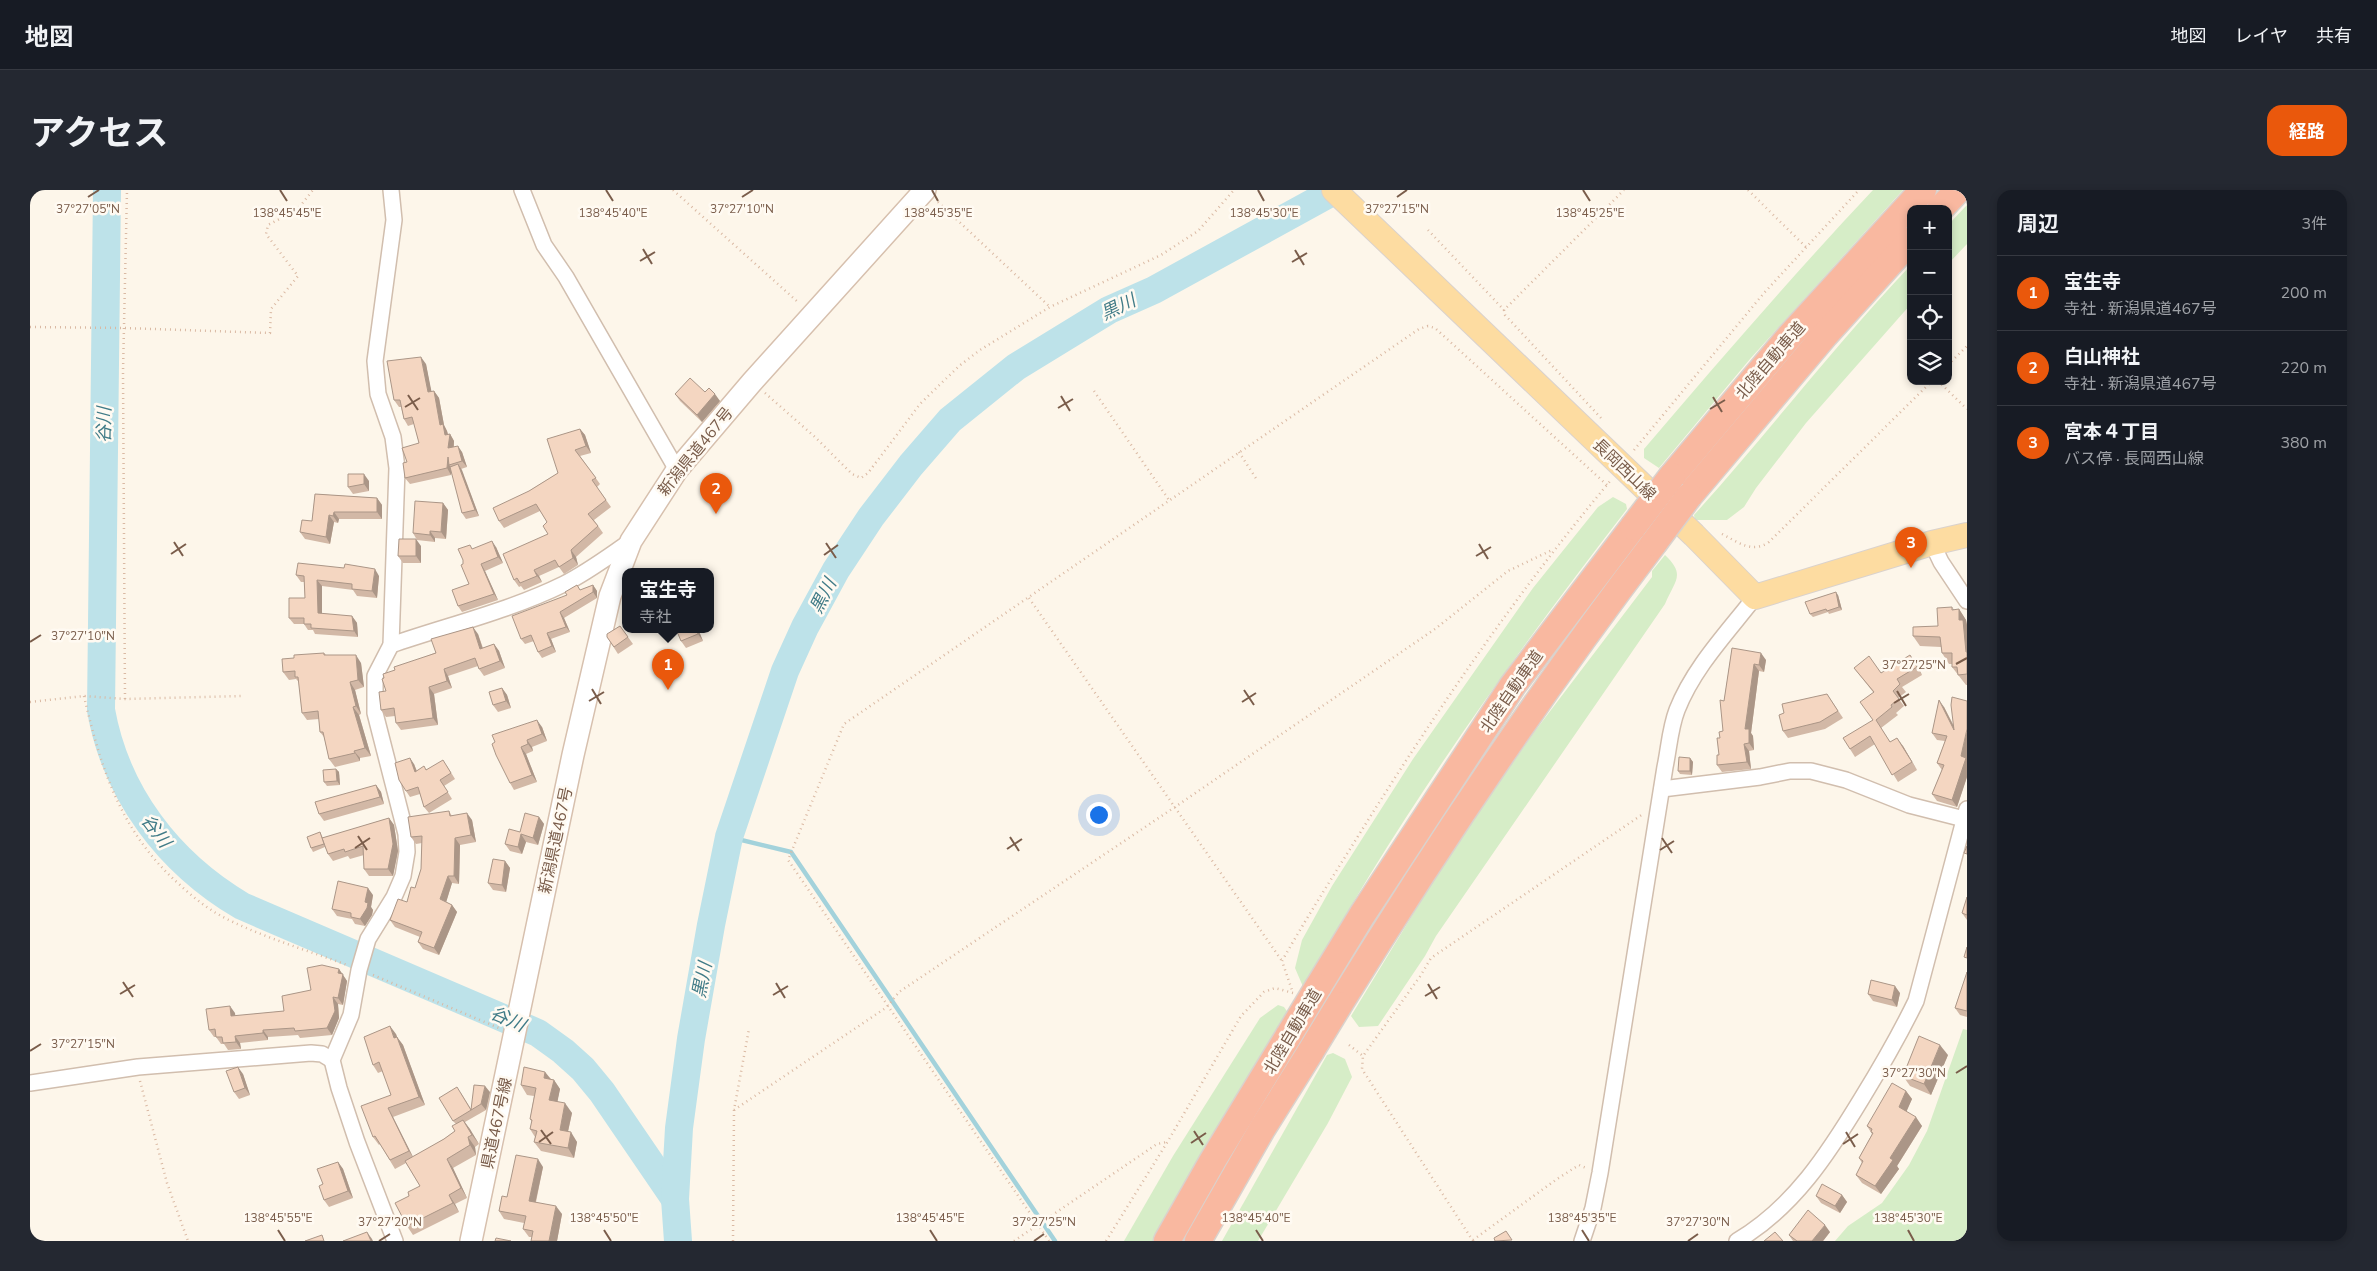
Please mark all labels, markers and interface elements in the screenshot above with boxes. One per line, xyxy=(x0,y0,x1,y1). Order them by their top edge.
text: 地図 xyxy=(25,21,73,53)
text: 地図 xyxy=(2171,24,2207,48)
text: レイヤ xyxy=(2235,24,2288,48)
text: 共有 xyxy=(2316,24,2352,48)
button: 経路 xyxy=(2267,105,2347,156)
text: アクセス xyxy=(30,110,168,157)
text: 37°27'05"N xyxy=(56,201,120,217)
text: 37°27'10"N xyxy=(710,201,774,217)
text: 37°27'15"N xyxy=(1365,201,1429,217)
text: 138°45'45"E xyxy=(252,205,322,221)
text: 138°45'40"E xyxy=(578,205,648,221)
text: 138°45'35"E xyxy=(903,205,973,221)
text: 138°45'30"E xyxy=(1229,205,1299,221)
text: 138°45'25"E xyxy=(1555,205,1625,221)
map controls xyxy=(1907,205,1952,385)
button: + xyxy=(1907,205,1952,250)
text: 周辺 xyxy=(2017,210,2059,238)
text: 3件 xyxy=(2301,213,2327,235)
button: − xyxy=(1907,250,1952,295)
text: 宝生寺 xyxy=(2064,269,2121,295)
text: 1 xyxy=(2028,282,2038,304)
text: 200 m xyxy=(2280,282,2327,304)
water label: 黒川 xyxy=(1097,287,1141,326)
button: locate xyxy=(1907,295,1952,340)
text: 寺社 · 新潟県道467号 xyxy=(2064,298,2217,320)
street label: 北陸自動車道 xyxy=(1731,317,1811,404)
button: layers xyxy=(1907,340,1952,385)
text: 白山神社 xyxy=(2064,344,2140,370)
text: 2 xyxy=(2028,357,2038,379)
text: 220 m xyxy=(2280,357,2327,379)
text: 寺社 · 新潟県道467号 xyxy=(2064,373,2217,395)
street label: 新潟県道467号 xyxy=(653,402,739,501)
water label: 谷川 xyxy=(92,405,116,443)
text: 宮本４丁目 xyxy=(2064,419,2159,445)
text: 3 xyxy=(2028,432,2038,454)
text: 380 m xyxy=(2280,432,2327,454)
street label: 長岡西山線 xyxy=(1588,434,1661,505)
text: バス停 · 長岡西山線 xyxy=(2064,448,2204,470)
pin: 2 xyxy=(700,473,732,514)
pin: 3 xyxy=(1895,527,1927,568)
popup xyxy=(622,568,714,633)
water label: 黒川 xyxy=(804,573,843,617)
text: 宝生寺 xyxy=(639,577,697,603)
text: 寺社 xyxy=(639,606,672,628)
text: 37°27'10"N xyxy=(51,628,115,644)
street label: 北陸自動車道 xyxy=(1475,646,1548,737)
pin: 1 xyxy=(652,649,684,690)
text: 37°27'25"N xyxy=(1882,657,1946,673)
street label: 新潟県道467号 xyxy=(534,785,578,896)
your location xyxy=(1086,802,1112,828)
water label: 谷川 xyxy=(136,809,178,854)
water label: 黒川 xyxy=(687,958,718,1000)
street label: 北陸自動車道 xyxy=(1259,985,1327,1078)
water label: 谷川 xyxy=(487,1001,531,1038)
text: 37°27'15"N xyxy=(51,1036,115,1052)
text: 37°27'30"N xyxy=(1882,1065,1946,1081)
street label: 県道467号線 xyxy=(477,1076,517,1171)
text: 138°45'55"E xyxy=(243,1210,313,1226)
text: 138°45'50"E xyxy=(569,1210,639,1226)
text: 138°45'45"E xyxy=(895,1210,965,1226)
text: 138°45'40"E xyxy=(1221,1210,1291,1226)
text: 138°45'35"E xyxy=(1547,1210,1617,1226)
text: 138°45'30"E xyxy=(1873,1210,1943,1226)
text: 37°27'20"N xyxy=(358,1214,422,1230)
text: 37°27'25"N xyxy=(1012,1214,1076,1230)
text: 37°27'30"N xyxy=(1666,1214,1730,1230)

